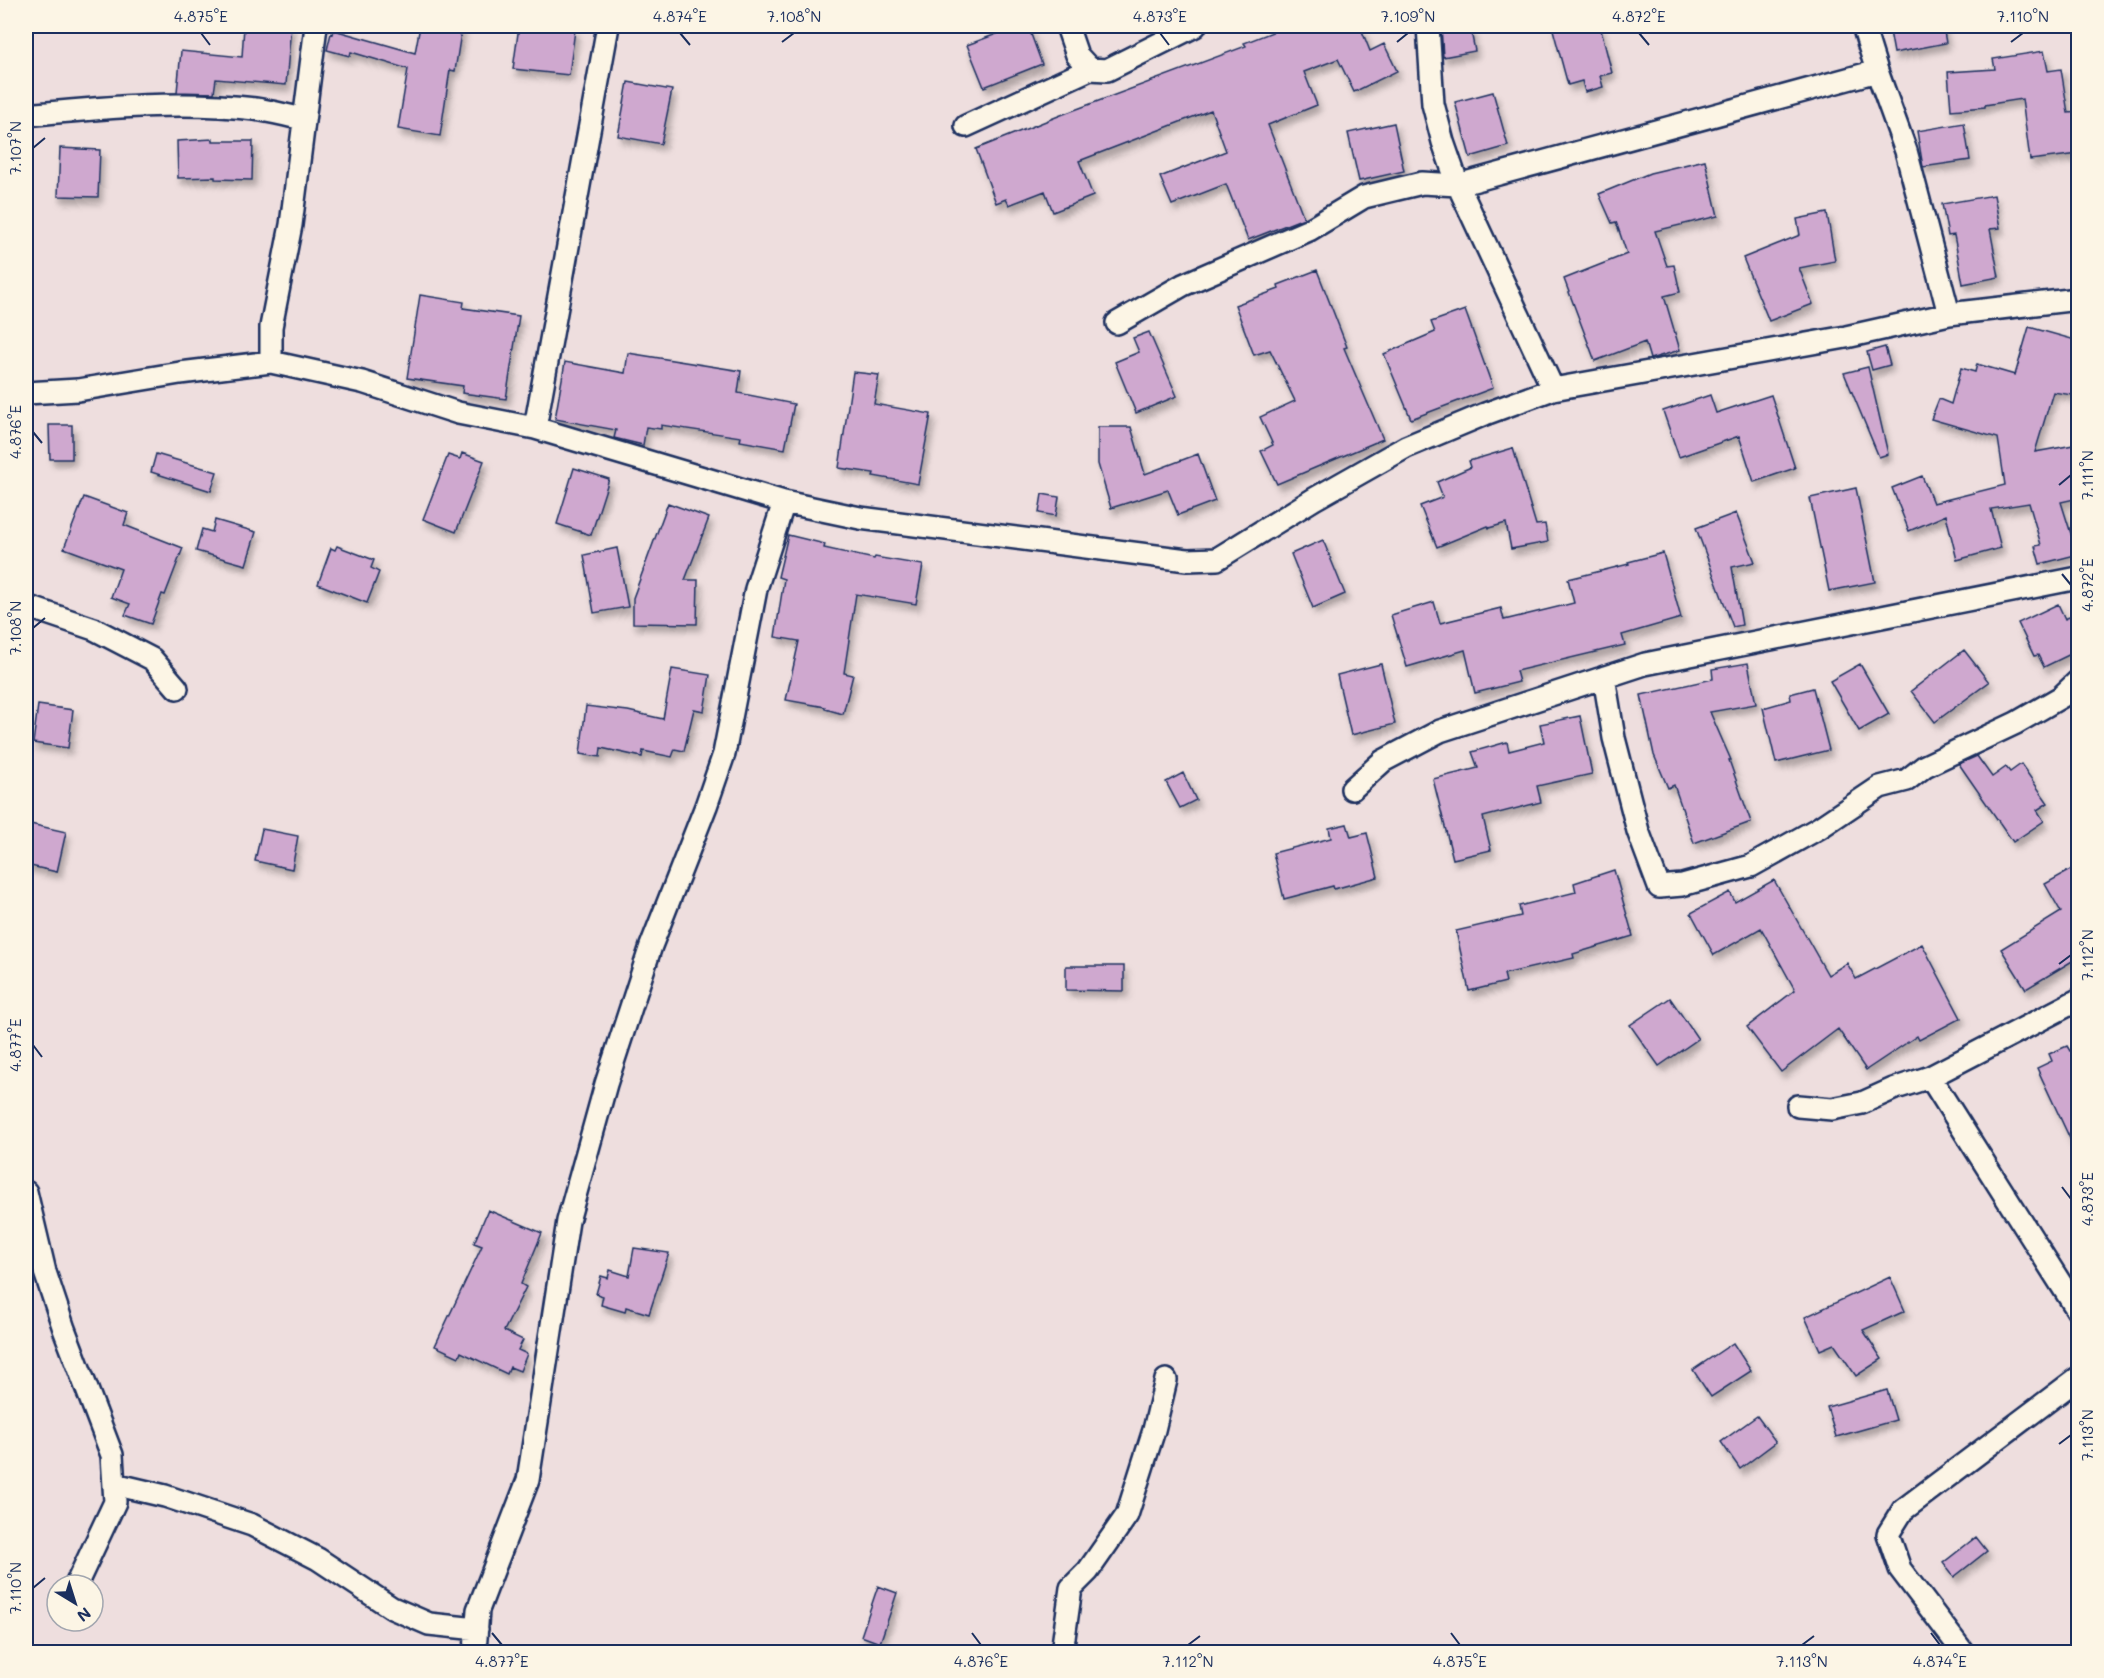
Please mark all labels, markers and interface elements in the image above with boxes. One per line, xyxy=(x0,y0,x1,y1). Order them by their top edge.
text: 4.875°E xyxy=(174,6,228,26)
text: 4.874°E xyxy=(653,6,707,26)
text: 7.108°N xyxy=(767,6,821,26)
text: 4.873°E xyxy=(1133,6,1187,26)
text: 7.109°N xyxy=(1381,6,1435,26)
text: 4.872°E xyxy=(1612,6,1666,26)
text: 7.110°N xyxy=(1997,6,2049,26)
text: 7.107°N xyxy=(5,121,25,175)
text: 4.876°E xyxy=(5,405,25,459)
text: 7.111°N xyxy=(2077,450,2097,500)
text: 4.872°E xyxy=(2077,558,2097,612)
text: 7.108°N xyxy=(5,601,25,655)
text: 7.112°N xyxy=(2077,929,2097,981)
text: 4.877°E xyxy=(5,1018,25,1072)
text: 4.873°E xyxy=(2077,1172,2097,1226)
text: 7.113°N xyxy=(2077,1409,2097,1461)
text: 7.110°N xyxy=(5,1562,25,1614)
north arrow xyxy=(45,1573,105,1633)
text: N xyxy=(73,1603,96,1627)
text: 4.877°E xyxy=(475,1651,529,1671)
text: 4.876°E xyxy=(954,1651,1008,1671)
text: 7.112°N xyxy=(1162,1651,1214,1671)
text: 4.875°E xyxy=(1433,1651,1487,1671)
text: 7.113°N xyxy=(1776,1651,1828,1671)
text: 4.874°E xyxy=(1913,1651,1967,1671)

